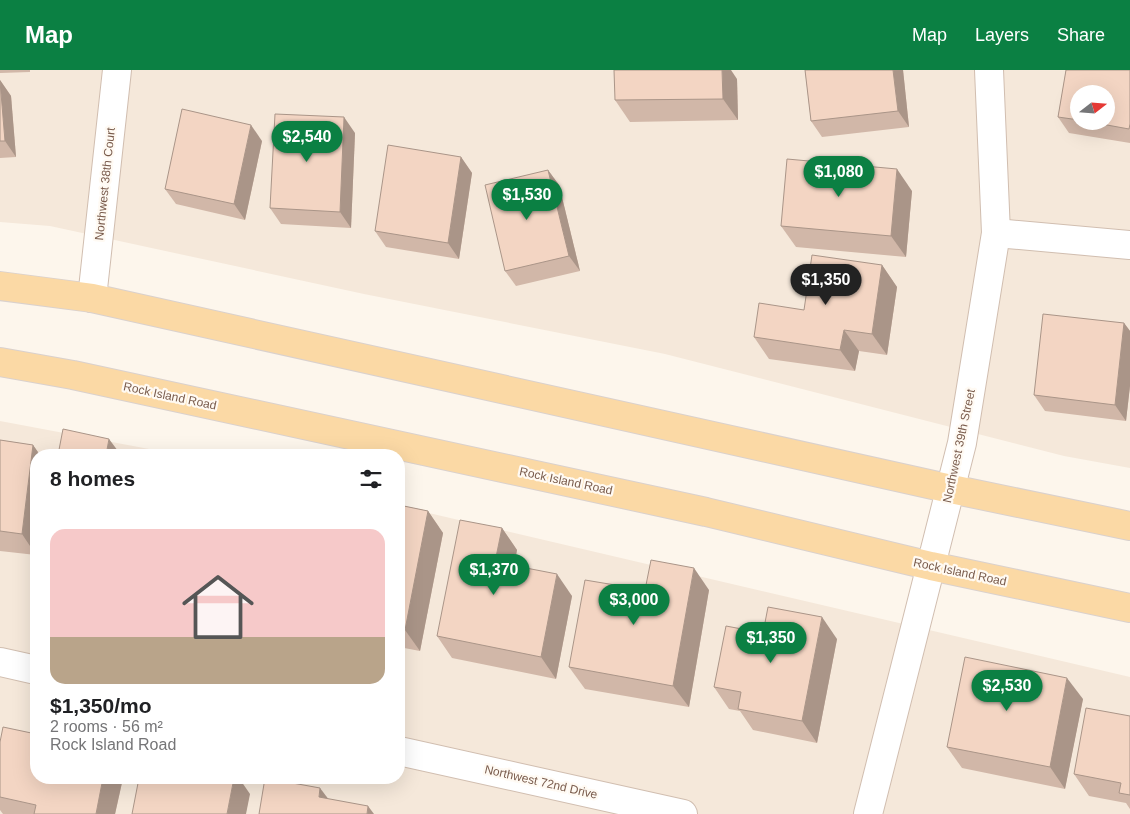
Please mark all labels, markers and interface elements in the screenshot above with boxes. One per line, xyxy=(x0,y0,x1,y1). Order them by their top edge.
text: Map xyxy=(25,21,73,48)
text: Map xyxy=(912,25,947,45)
text: Layers xyxy=(975,25,1029,45)
text: Share xyxy=(1057,25,1105,45)
north arrow xyxy=(1070,85,1115,130)
map controls xyxy=(1070,85,1115,130)
pin: $2,540 xyxy=(266,121,348,163)
street label: Northwest 38th Court xyxy=(92,126,118,241)
text: $2,540 xyxy=(283,128,331,145)
pin: $1,080 xyxy=(798,156,880,198)
text: $1,080 xyxy=(815,163,863,180)
pin: $1,530 xyxy=(486,178,568,221)
text: $1,530 xyxy=(503,186,551,203)
pin: $1,350 xyxy=(785,264,867,306)
text: $1,350 xyxy=(802,271,850,288)
street label: Rock Island Road xyxy=(122,379,218,413)
street label: Northwest 39th Street xyxy=(940,387,978,504)
street label: Rock Island Road xyxy=(518,464,614,498)
icon: filters xyxy=(357,465,385,493)
text: 8 homes xyxy=(50,467,135,490)
pin: $1,370 xyxy=(453,554,535,596)
street label: Rock Island Road xyxy=(912,555,1008,589)
text: $1,370 xyxy=(470,561,518,578)
icon: home xyxy=(173,562,263,652)
pin: $3,000 xyxy=(593,584,675,626)
text: $3,000 xyxy=(610,591,658,608)
pin: $1,350 xyxy=(730,622,812,664)
text: $1,350 xyxy=(747,629,795,646)
pin: $2,530 xyxy=(966,670,1048,712)
text: $2,530 xyxy=(983,677,1031,694)
text: $1,350/mo xyxy=(50,694,152,717)
text: 2 rooms · 56 m² xyxy=(50,718,163,735)
text: Rock Island Road xyxy=(50,736,176,753)
street label: Northwest 72nd Drive xyxy=(483,762,599,802)

